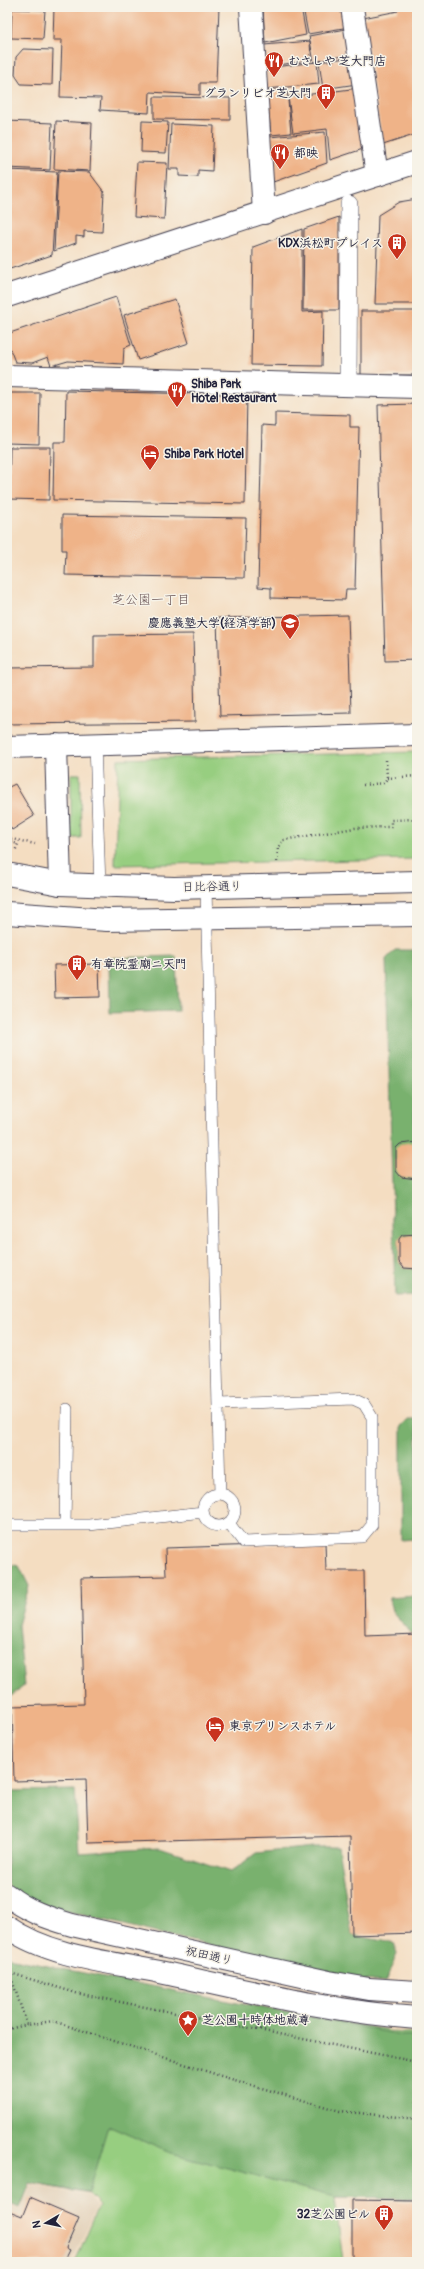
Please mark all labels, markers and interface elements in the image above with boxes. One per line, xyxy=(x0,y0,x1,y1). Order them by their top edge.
restaurant icon: むさしや 芝大門店 xyxy=(263,50,285,78)
place label: むさしや 芝大門店 xyxy=(288,54,387,69)
building icon: グランリビオ芝大門 xyxy=(315,82,337,110)
place label: グランリビオ芝大門 xyxy=(204,86,312,101)
restaurant icon: 都映 xyxy=(269,142,291,170)
place label: 都映 xyxy=(294,146,318,161)
building icon: KDX浜松町プレイス xyxy=(386,232,408,260)
place label: KDX浜松町プレイス xyxy=(278,236,383,251)
place label: Shiba Park Hotel Restaurant xyxy=(191,377,278,406)
restaurant icon: Shiba Park Hotel Restaurant xyxy=(166,380,188,408)
hotel icon: Shiba Park Hotel xyxy=(139,443,161,471)
place label: Shiba Park Hotel xyxy=(164,447,244,462)
district label: 芝公園一丁目 xyxy=(112,592,190,608)
school or university icon: 慶應義塾大学(経済学部) xyxy=(279,612,301,640)
place label: 慶應義塾大学(経済学部) xyxy=(148,616,276,631)
street label: 日比谷通り xyxy=(182,879,242,895)
building icon: 有章院霊廟ニ天門 xyxy=(66,953,88,981)
place label: 有章院霊廟ニ天門 xyxy=(91,957,187,972)
hotel icon: 東京プリンスホテル xyxy=(204,1715,226,1743)
place label: 東京プリンスホテル xyxy=(229,1719,336,1734)
street label: 祝田通り xyxy=(184,1943,234,1969)
place icon: 芝公園十時体地蔵尊 xyxy=(177,2009,199,2037)
place label: 芝公園十時体地蔵尊 xyxy=(202,2013,310,2028)
north arrow xyxy=(26,2203,66,2243)
building icon: 32芝公園ビル xyxy=(373,2203,395,2231)
place label: 32芝公園ビル xyxy=(297,2207,370,2222)
text: N xyxy=(30,2219,44,2229)

